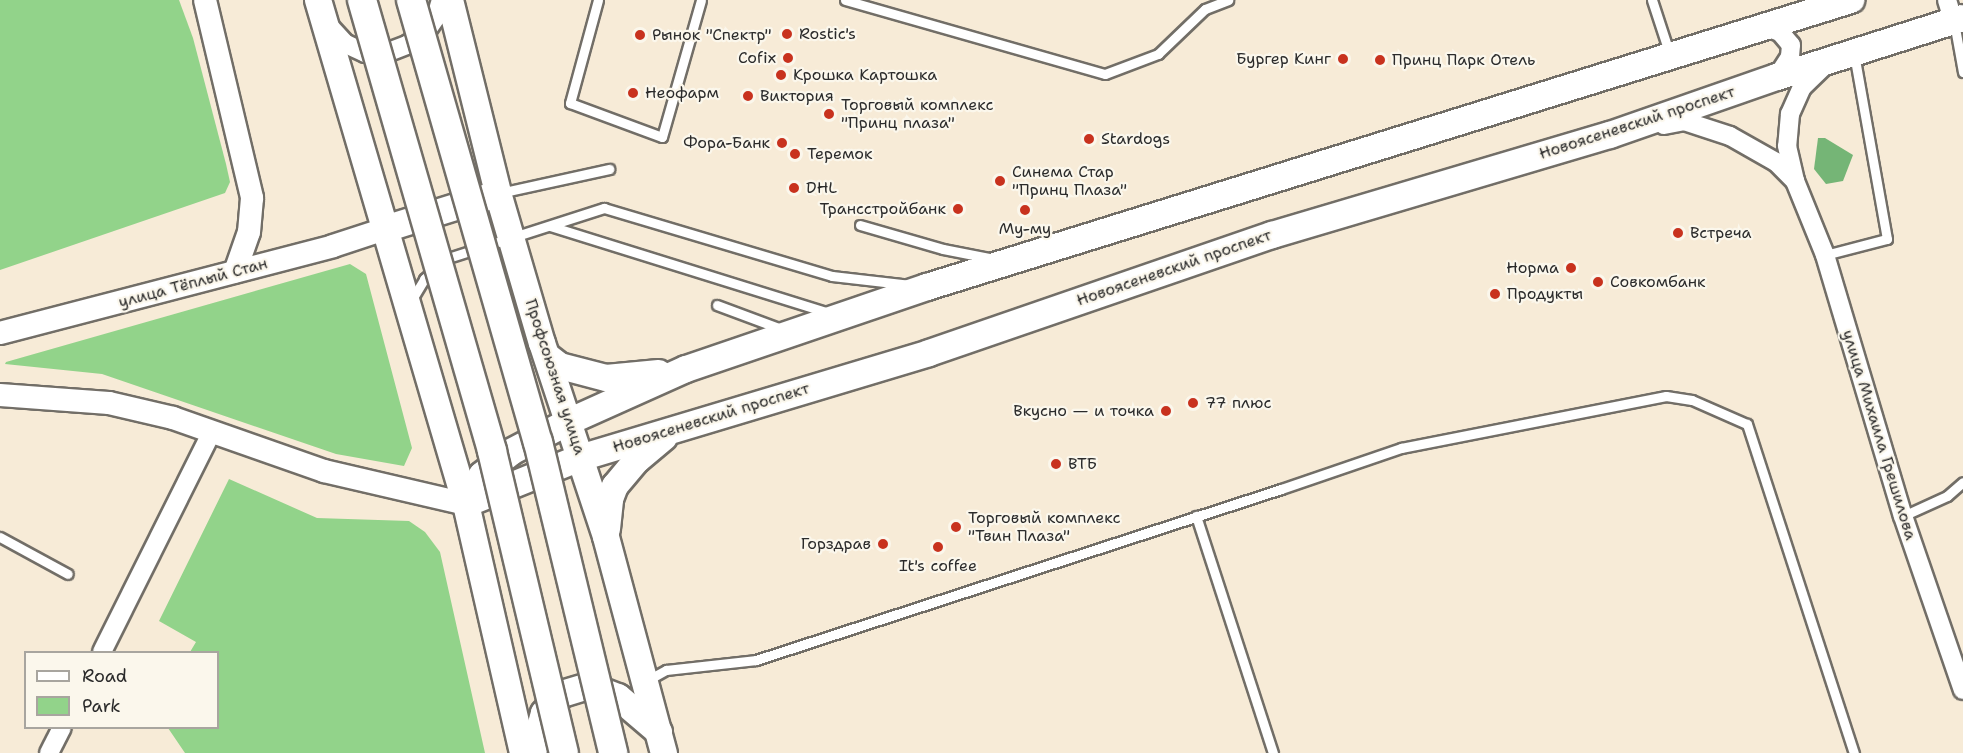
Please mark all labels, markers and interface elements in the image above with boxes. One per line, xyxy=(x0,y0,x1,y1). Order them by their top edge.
place label: Rostic's xyxy=(799,24,856,44)
place label: Рынок "Спектр" xyxy=(652,25,772,45)
marker: Rostic's xyxy=(780,27,794,41)
marker: Рынок "Спектр" xyxy=(633,28,647,42)
place label: Cofix xyxy=(738,48,776,68)
place label: Бургер Кинг xyxy=(1236,49,1331,69)
place label: Принц Парк Отель xyxy=(1392,50,1535,70)
marker: Cofix xyxy=(781,51,795,65)
marker: Бургер Кинг xyxy=(1336,52,1350,66)
marker: Принц Парк Отель xyxy=(1373,53,1387,67)
place label: Крошка Картошка xyxy=(793,65,937,85)
marker: Крошка Картошка xyxy=(774,68,788,82)
street label: Новоясеневский проспект xyxy=(1537,82,1737,164)
place label: Неофарм xyxy=(645,83,719,103)
marker: Неофарм xyxy=(626,86,640,100)
place label: Виктория xyxy=(760,86,834,106)
marker: Виктория xyxy=(741,89,755,103)
place label: Торговый комплекс "Принц плаза" xyxy=(841,95,994,133)
marker: Торговый комплекс "Принц плаза" xyxy=(822,107,836,121)
place label: Stardogs xyxy=(1101,129,1170,149)
marker: Stardogs xyxy=(1082,132,1096,146)
place label: Фора-Банк xyxy=(683,133,770,153)
marker: Фора-Банк xyxy=(775,136,789,150)
place label: Теремок xyxy=(807,144,872,164)
marker: Теремок xyxy=(788,147,802,161)
place label: Синема Стар "Принц Плаза" xyxy=(1012,162,1127,200)
marker: Синема Стар "Принц Плаза" xyxy=(993,174,1007,188)
place label: DHL xyxy=(806,178,837,198)
marker: DHL xyxy=(787,181,801,195)
place label: Трансстройбанк xyxy=(819,199,946,219)
marker: Трансстройбанк xyxy=(951,202,965,216)
marker: Му-му xyxy=(1018,203,1032,217)
place label: Му-му xyxy=(999,219,1051,239)
place label: Встреча xyxy=(1690,223,1751,243)
street label: Новоясеневский проспект xyxy=(1074,226,1274,310)
marker: Встреча xyxy=(1671,226,1685,240)
street label: улица Тёплый Стан xyxy=(116,254,270,312)
place label: Норма xyxy=(1506,258,1559,278)
marker: Норма xyxy=(1564,261,1578,275)
place label: Совкомбанк xyxy=(1610,272,1706,292)
marker: Совкомбанк xyxy=(1591,275,1605,289)
place label: Продукты xyxy=(1507,284,1583,304)
marker: Продукты xyxy=(1488,287,1502,301)
street label: Профсоюзная улица xyxy=(521,297,589,457)
street label: улица Михаила Грешилова xyxy=(1838,328,1920,542)
street label: Новоясеневский проспект xyxy=(610,379,812,457)
place label: 77 плюс xyxy=(1205,393,1271,413)
marker: 77 плюс xyxy=(1186,396,1200,410)
place label: Вкусно — и точка xyxy=(1013,401,1154,421)
marker: Вкусно — и точка xyxy=(1159,404,1173,418)
place label: ВТБ xyxy=(1068,454,1097,474)
marker: ВТБ xyxy=(1049,457,1063,471)
place label: Торговый комплекс "Твин Плаза" xyxy=(968,508,1121,546)
marker: Торговый комплекс "Твин Плаза" xyxy=(949,520,963,534)
place label: Горздрав xyxy=(801,534,871,554)
marker: Горздрав xyxy=(876,537,890,551)
marker: It's coffee xyxy=(931,540,945,554)
place label: It's coffee xyxy=(899,556,977,576)
legend xyxy=(24,651,219,729)
text: Road xyxy=(82,664,127,688)
text: Park xyxy=(82,694,121,718)

